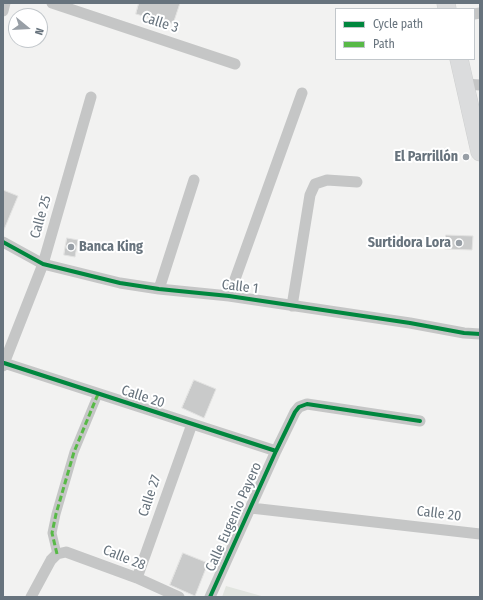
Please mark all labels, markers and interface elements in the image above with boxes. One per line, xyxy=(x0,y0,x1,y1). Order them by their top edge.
north arrow xyxy=(8,8,48,48)
legend xyxy=(335,8,475,60)
street label: Calle 3 xyxy=(140,9,180,37)
text: Cycle path xyxy=(373,17,423,31)
text: N xyxy=(32,26,46,37)
text: Path xyxy=(373,37,395,51)
place label: El Parrillón xyxy=(395,149,458,165)
marker: El Parrillón xyxy=(461,152,471,162)
street label: Calle 25 xyxy=(27,194,55,240)
place label: Surtidora Lora xyxy=(368,235,451,251)
marker: Surtidora Lora xyxy=(454,238,464,248)
place label: Banca King xyxy=(79,239,143,255)
marker: Banca King xyxy=(66,242,76,252)
street label: Calle 1 xyxy=(221,276,259,298)
street label: Calle 20 xyxy=(119,382,167,412)
street label: Calle Eugenio Payero xyxy=(202,460,266,574)
street label: Calle 27 xyxy=(135,473,165,519)
street label: Calle 20 xyxy=(416,503,462,525)
street label: Calle 28 xyxy=(100,542,148,574)

